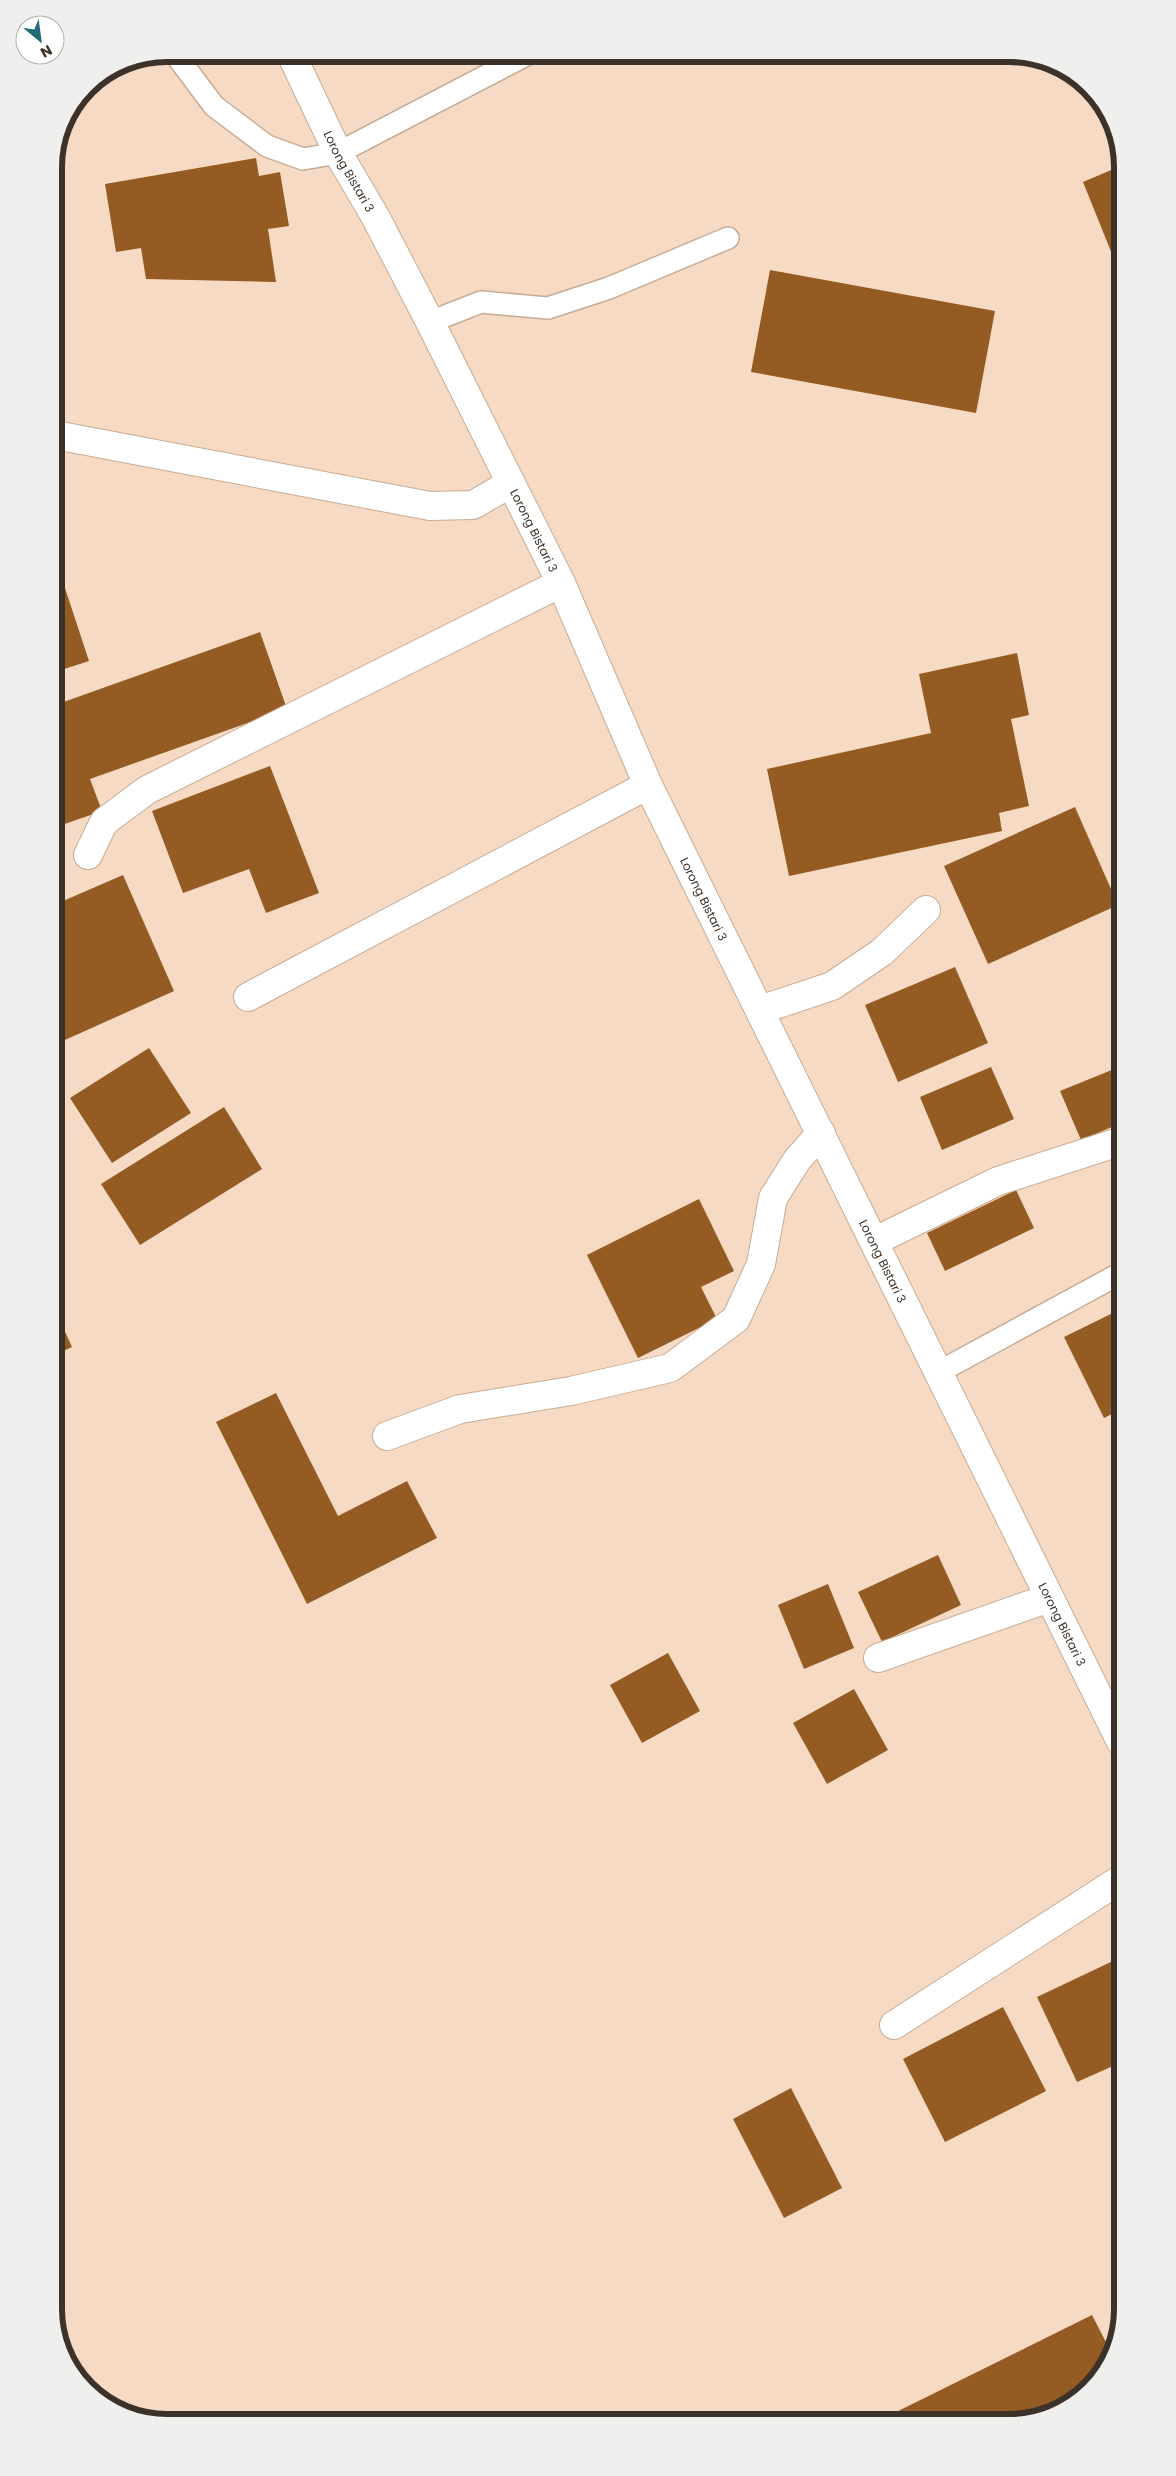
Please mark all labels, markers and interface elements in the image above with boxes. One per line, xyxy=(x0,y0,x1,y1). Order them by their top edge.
north arrow xyxy=(15,15,65,65)
text: N xyxy=(37,40,56,63)
street label: Lorong Bistari 3 xyxy=(320,128,379,215)
street label: Lorong Bistari 3 xyxy=(507,486,562,575)
street label: Lorong Bistari 3 xyxy=(676,854,732,943)
street label: Lorong Bistari 3 xyxy=(856,1216,911,1306)
street label: Lorong Bistari 3 xyxy=(1035,1580,1090,1669)

